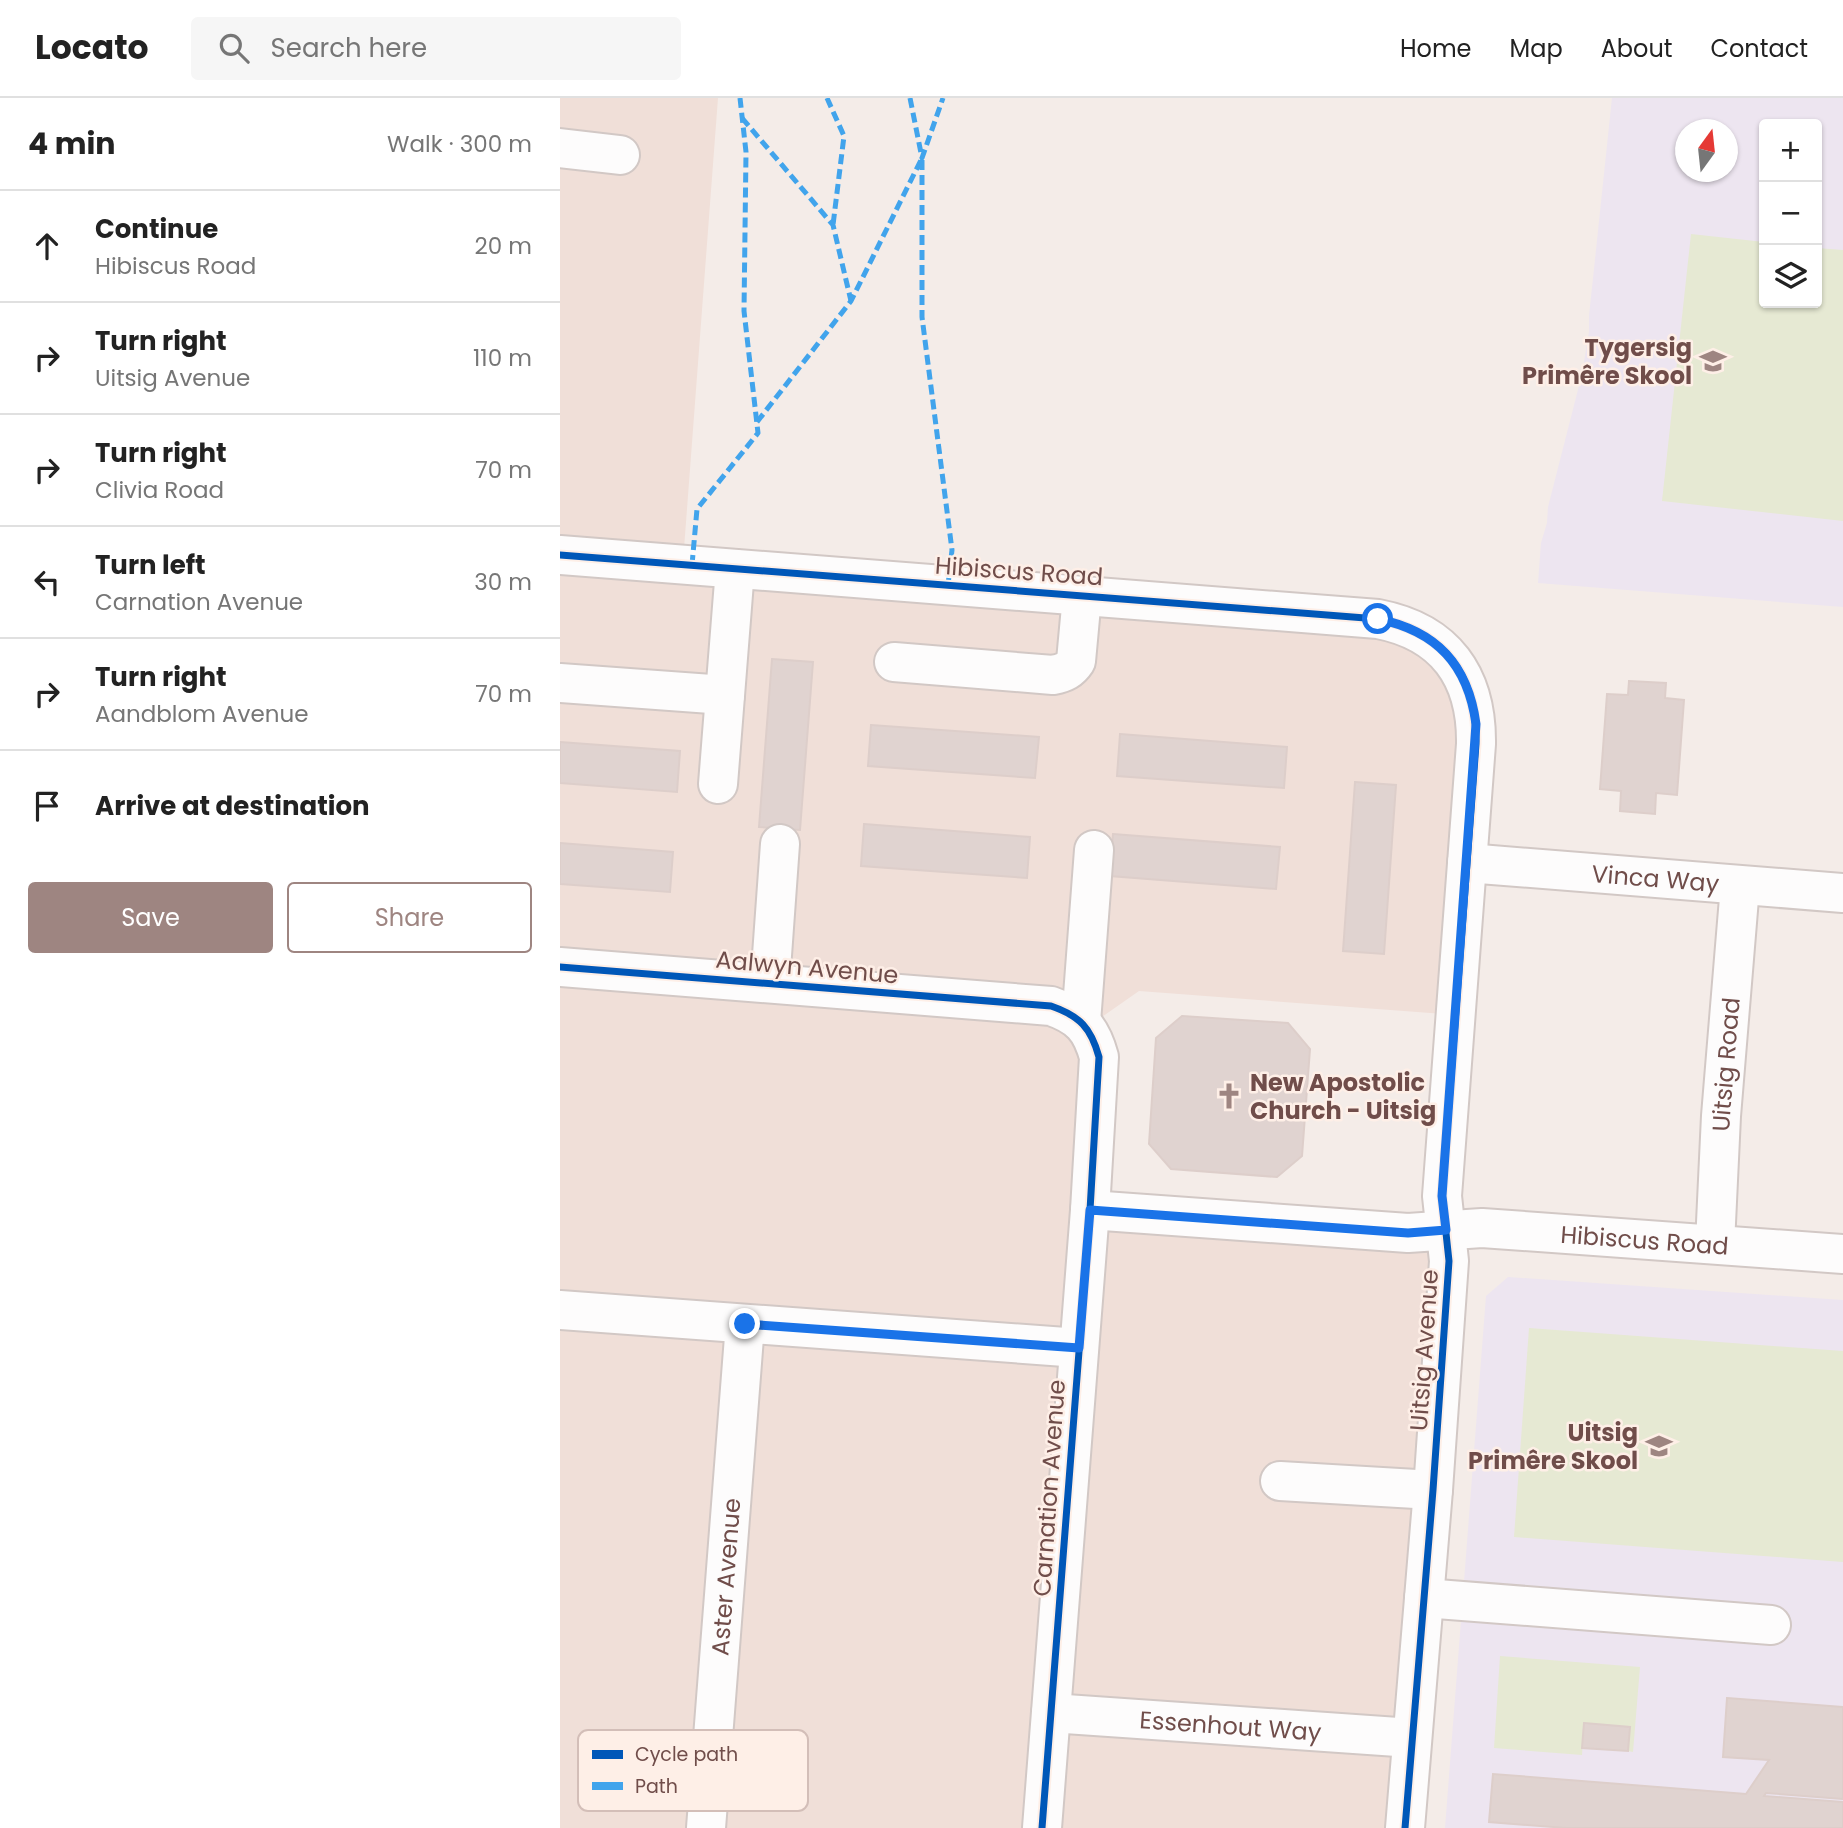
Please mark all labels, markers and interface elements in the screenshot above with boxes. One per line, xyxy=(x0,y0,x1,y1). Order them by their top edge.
search box xyxy=(191,17,681,80)
text: Locato xyxy=(35,24,149,71)
icon: search xyxy=(215,29,253,67)
text: Search here xyxy=(271,30,427,66)
text: Home xyxy=(1400,32,1472,65)
text: Map xyxy=(1510,32,1563,65)
text: About xyxy=(1601,32,1672,65)
text: Contact xyxy=(1710,32,1808,65)
north arrow xyxy=(1675,119,1738,182)
map controls xyxy=(1759,119,1822,308)
button: + xyxy=(1759,119,1822,182)
text: 4 min xyxy=(28,122,116,165)
text: Walk · 300 m xyxy=(387,128,532,160)
button: − xyxy=(1759,182,1822,245)
text: Continue xyxy=(95,211,218,247)
icon: ahead xyxy=(28,227,66,265)
text: 20 m xyxy=(474,230,532,262)
button: layers xyxy=(1759,245,1822,308)
text: Hibiscus Road xyxy=(95,250,256,282)
text: Turn right xyxy=(95,323,227,359)
place label: Tygersig Primêre Skool xyxy=(1522,331,1692,392)
icon: right xyxy=(28,339,66,377)
text: 110 m xyxy=(473,342,532,374)
school or university icon: Tygersig Primêre Skool xyxy=(1698,346,1728,376)
text: Uitsig Avenue xyxy=(95,362,250,394)
text: Turn right xyxy=(95,435,227,471)
icon: right xyxy=(28,451,66,489)
text: 70 m xyxy=(475,454,532,486)
text: Clivia Road xyxy=(95,474,224,506)
text: Turn left xyxy=(95,547,206,583)
street label: Hibiscus Road xyxy=(934,549,1104,593)
icon: left xyxy=(28,563,66,601)
text: 30 m xyxy=(474,566,532,598)
text: Carnation Avenue xyxy=(95,586,303,618)
route start xyxy=(1362,603,1393,634)
text: Turn right xyxy=(95,659,227,695)
icon: right xyxy=(28,675,66,713)
text: 70 m xyxy=(475,678,532,710)
text: Aandblom Avenue xyxy=(95,698,308,730)
icon: arrive xyxy=(28,787,66,825)
text: Arrive at destination xyxy=(95,788,370,824)
street label: Vinca Way xyxy=(1590,856,1721,900)
button: Save xyxy=(28,882,273,953)
button: Share xyxy=(287,882,532,953)
street label: Aalwyn Avenue xyxy=(714,943,900,991)
street label: Uitsig Road xyxy=(1704,996,1747,1132)
place label: New Apostolic Church - Uitsig xyxy=(1250,1066,1436,1127)
church icon: New Apostolic Church - Uitsig xyxy=(1214,1081,1244,1111)
street label: Hibiscus Road xyxy=(1559,1217,1730,1262)
street label: Uitsig Avenue xyxy=(1402,1268,1446,1432)
route end xyxy=(729,1308,760,1339)
street label: Carnation Avenue xyxy=(1025,1379,1073,1597)
place label: Uitsig Primêre Skool xyxy=(1468,1416,1638,1477)
school or university icon: Uitsig Primêre Skool xyxy=(1644,1431,1674,1461)
street label: Aster Avenue xyxy=(703,1497,748,1657)
street label: Essenhout Way xyxy=(1139,1703,1323,1748)
legend xyxy=(578,1730,808,1811)
text: Cycle path xyxy=(635,1741,738,1768)
text: Path xyxy=(635,1773,678,1800)

